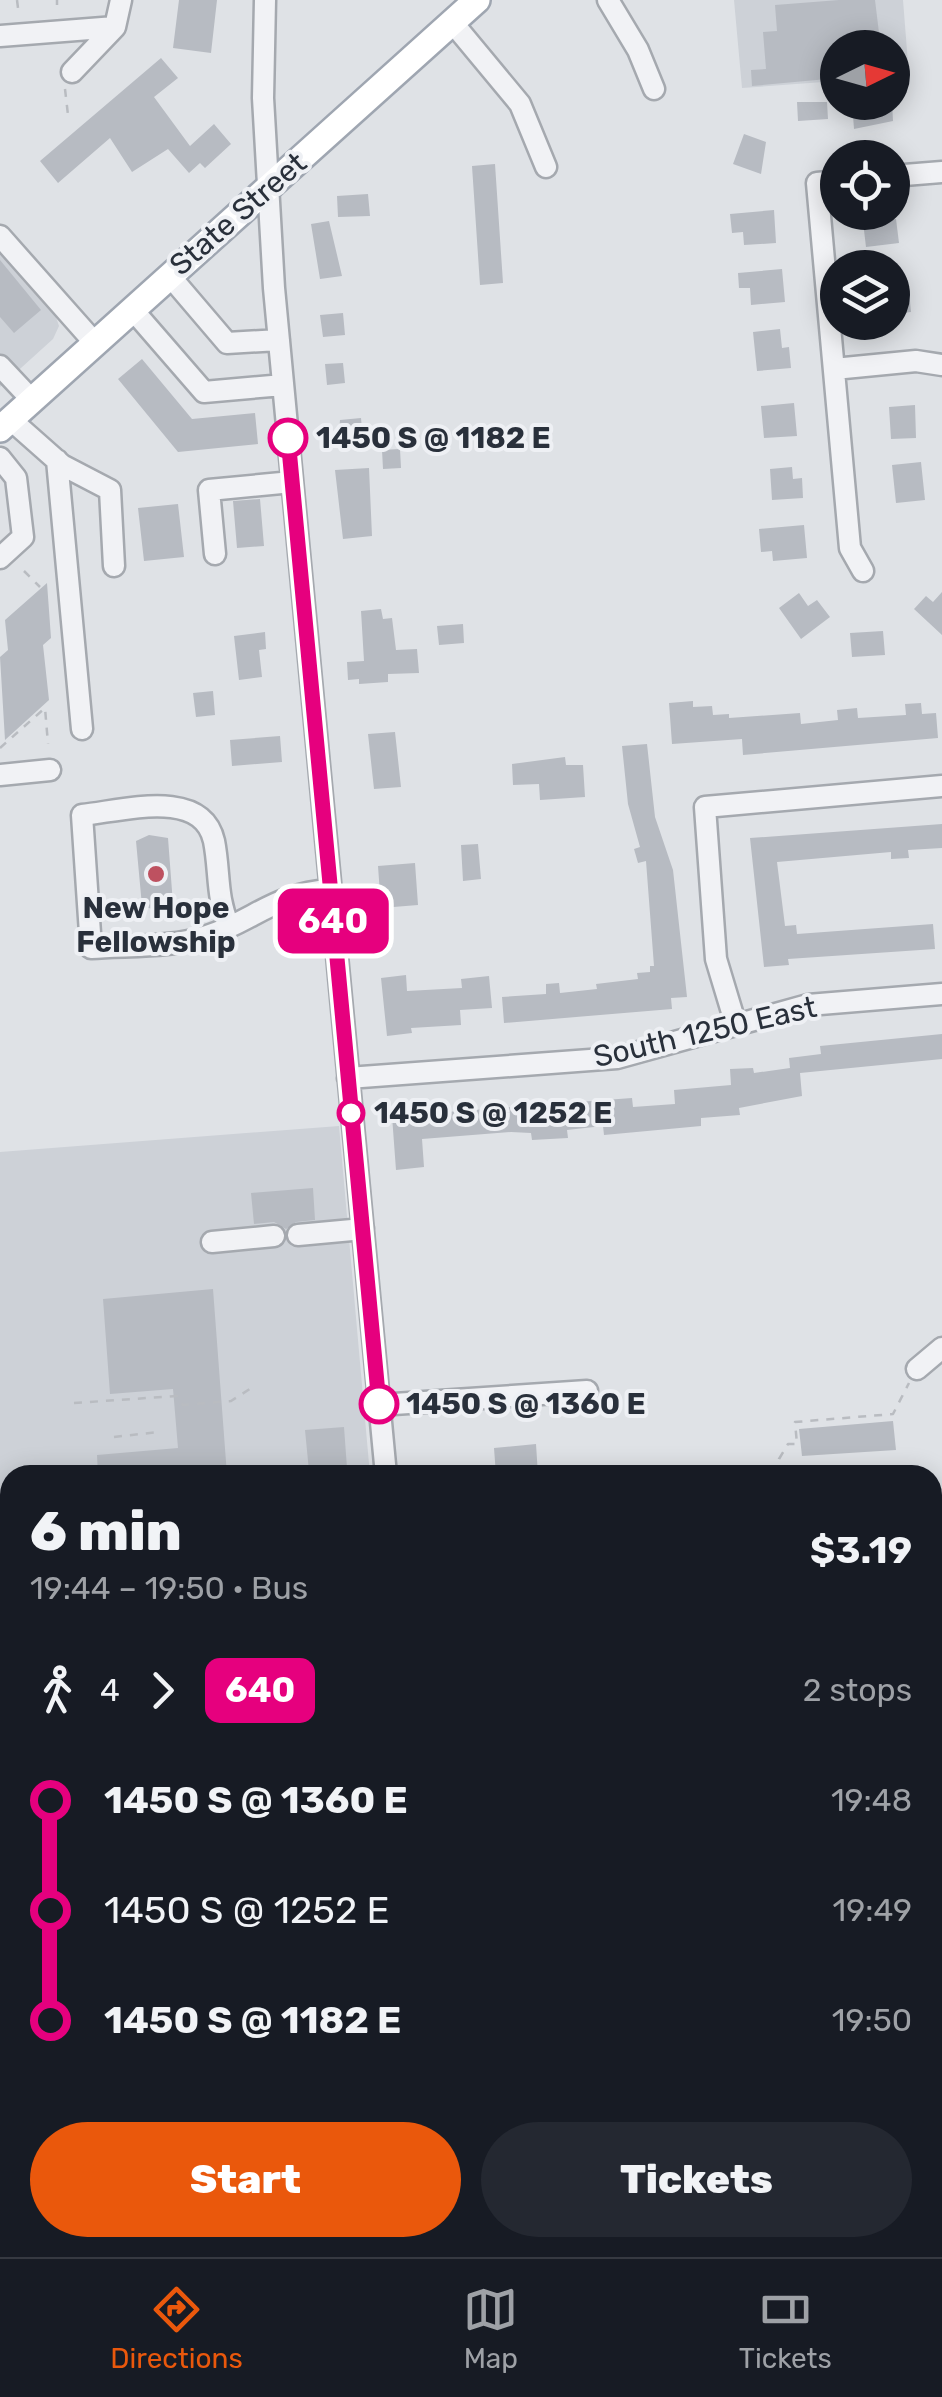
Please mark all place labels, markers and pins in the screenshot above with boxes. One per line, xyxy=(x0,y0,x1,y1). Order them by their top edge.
marker: 1450 S @ 1182 E xyxy=(269,419,307,457)
place label: 1450 S @ 1182 E xyxy=(316,420,551,456)
marker: New Hope Fellowship xyxy=(145,863,167,885)
place label: New Hope Fellowship xyxy=(76,890,236,960)
place label: 1450 S @ 1252 E xyxy=(374,1095,612,1131)
marker: 1450 S @ 1252 E xyxy=(338,1100,364,1126)
marker: 1450 S @ 1360 E xyxy=(360,1385,398,1423)
place label: 1450 S @ 1360 E xyxy=(406,1386,646,1422)

